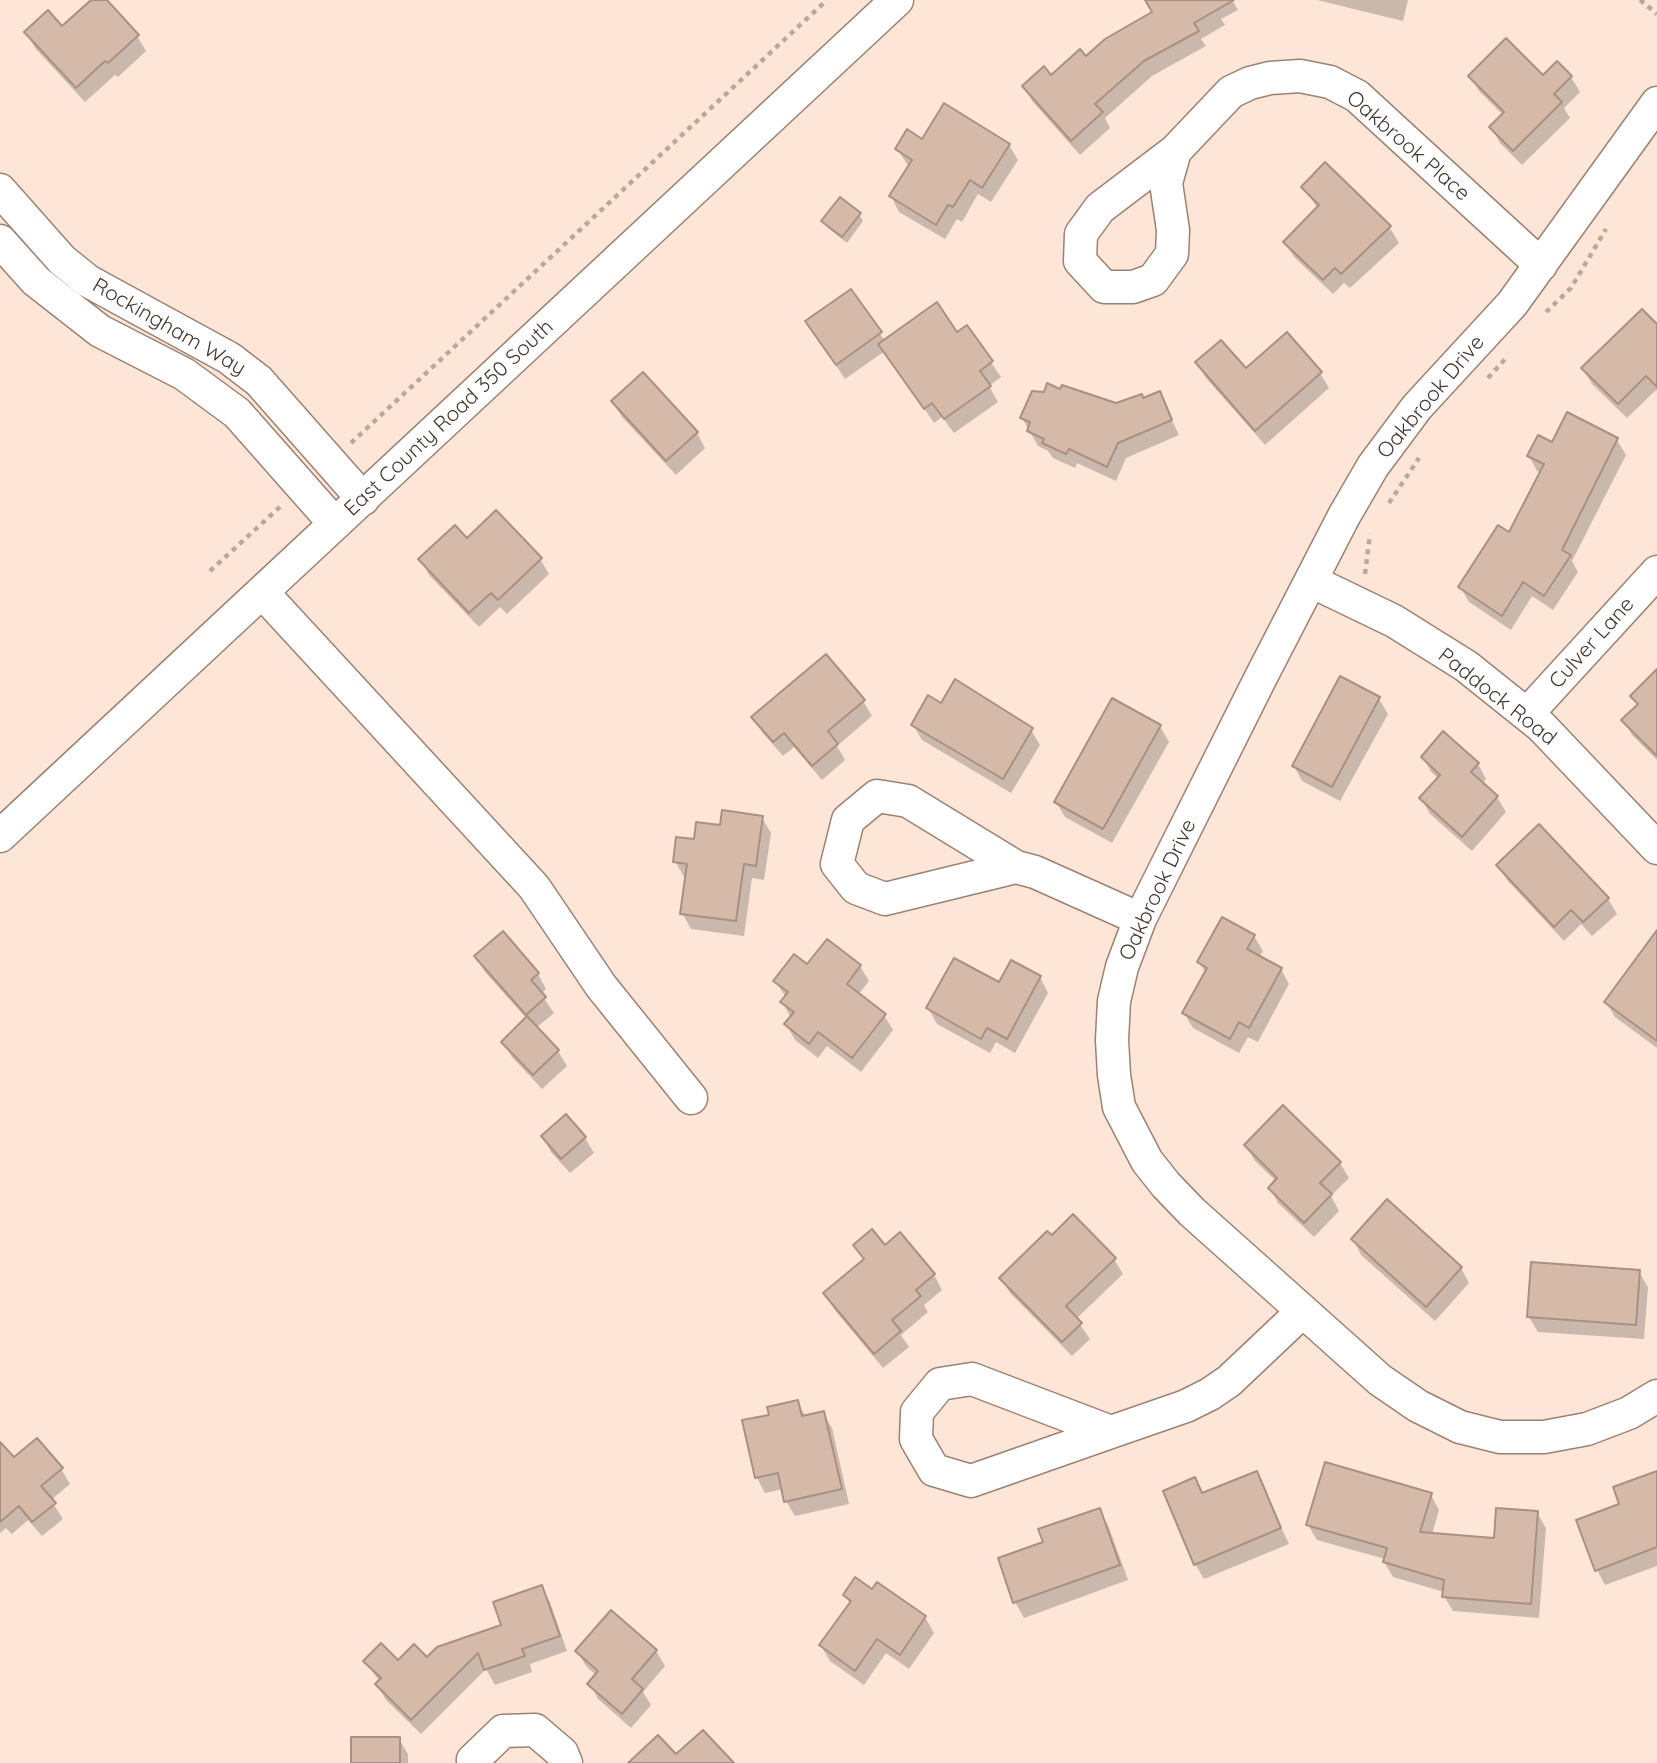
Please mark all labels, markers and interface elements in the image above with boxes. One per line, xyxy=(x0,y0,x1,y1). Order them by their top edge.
street label: Oakbrook Place xyxy=(1341,86,1475,206)
street label: Rockingham Way xyxy=(88,273,250,381)
street label: East County Road 350 South xyxy=(339,314,559,522)
street label: Oakbrook Drive xyxy=(1372,330,1490,464)
street label: Culver Lane xyxy=(1544,592,1640,694)
street label: Paddock Road xyxy=(1433,643,1561,751)
street label: Oakbrook Drive xyxy=(1114,815,1202,965)

